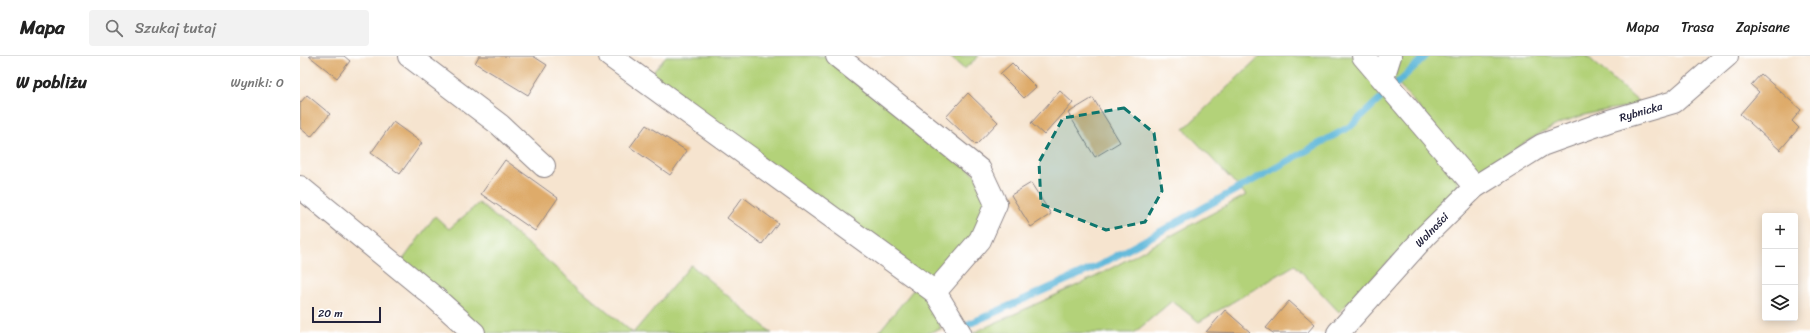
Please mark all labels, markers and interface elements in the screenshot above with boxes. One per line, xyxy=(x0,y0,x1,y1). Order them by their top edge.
search box xyxy=(89,10,369,46)
text: Mapa xyxy=(20,11,65,44)
text: Szukaj tutaj xyxy=(135,15,216,41)
text: Mapa xyxy=(1626,15,1659,40)
text: Trasa xyxy=(1681,15,1714,40)
text: Zapisane xyxy=(1736,15,1790,40)
icon: search xyxy=(103,17,125,39)
text: W pobliżu xyxy=(16,67,87,97)
text: Wyniki: 0 xyxy=(231,71,284,94)
street label: Rybnicka xyxy=(1617,97,1665,127)
street label: Wolności xyxy=(1410,207,1454,252)
map controls xyxy=(1762,213,1798,321)
button: + xyxy=(1762,213,1798,249)
button: − xyxy=(1762,249,1798,285)
button: layers xyxy=(1762,285,1798,321)
text: 20 m xyxy=(318,304,343,323)
scale bar xyxy=(312,305,381,324)

